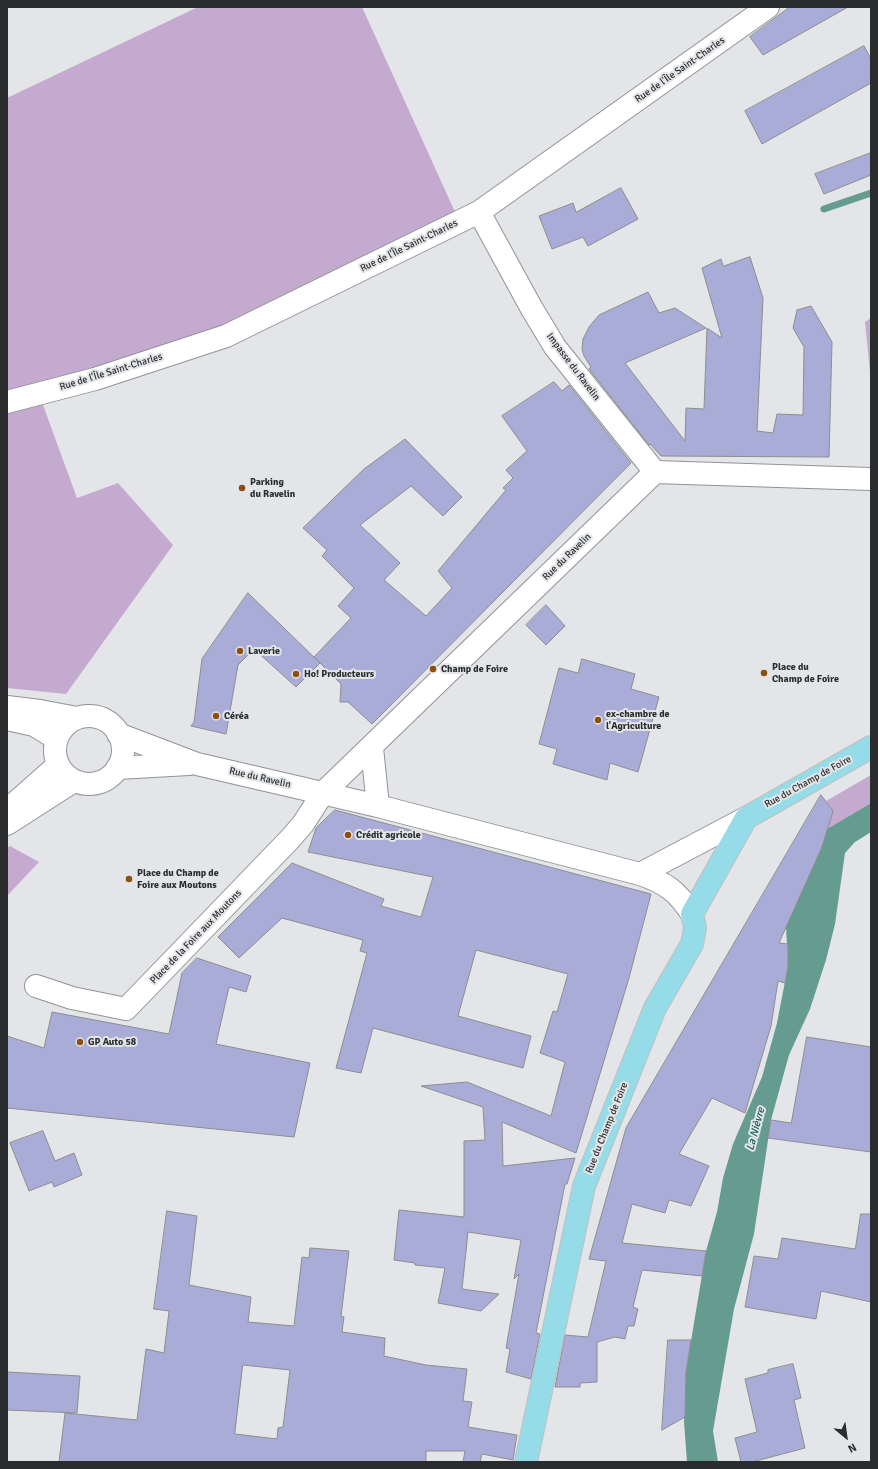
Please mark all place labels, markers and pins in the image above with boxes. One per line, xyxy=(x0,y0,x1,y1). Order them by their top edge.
place label: Parking du Ravelin xyxy=(250,476,295,500)
marker: Parking du Ravelin xyxy=(237,483,247,493)
place label: Laverie xyxy=(248,645,280,657)
marker: Laverie xyxy=(235,646,245,656)
place label: Place du Champ de Foire xyxy=(772,661,839,684)
place label: Champ de Foire xyxy=(441,663,508,675)
marker: Champ de Foire xyxy=(428,664,438,674)
place label: Ho! Producteurs xyxy=(304,668,374,680)
marker: Place du Champ de Foire xyxy=(759,668,769,678)
marker: Ho! Producteurs xyxy=(291,669,301,679)
place label: ex-chambre de l'Agriculture xyxy=(606,708,670,732)
place label: Céréa xyxy=(224,710,249,722)
marker: Céréa xyxy=(211,711,221,721)
marker: ex-chambre de l'Agriculture xyxy=(593,715,603,725)
place label: Crédit agricole xyxy=(356,829,421,841)
marker: Crédit agricole xyxy=(343,830,353,840)
place label: Place du Champ de Foire aux Moutons xyxy=(137,867,219,890)
marker: Place du Champ de Foire aux Moutons xyxy=(124,874,134,884)
place label: GP Auto 58 xyxy=(88,1036,136,1048)
marker: GP Auto 58 xyxy=(75,1037,85,1047)

